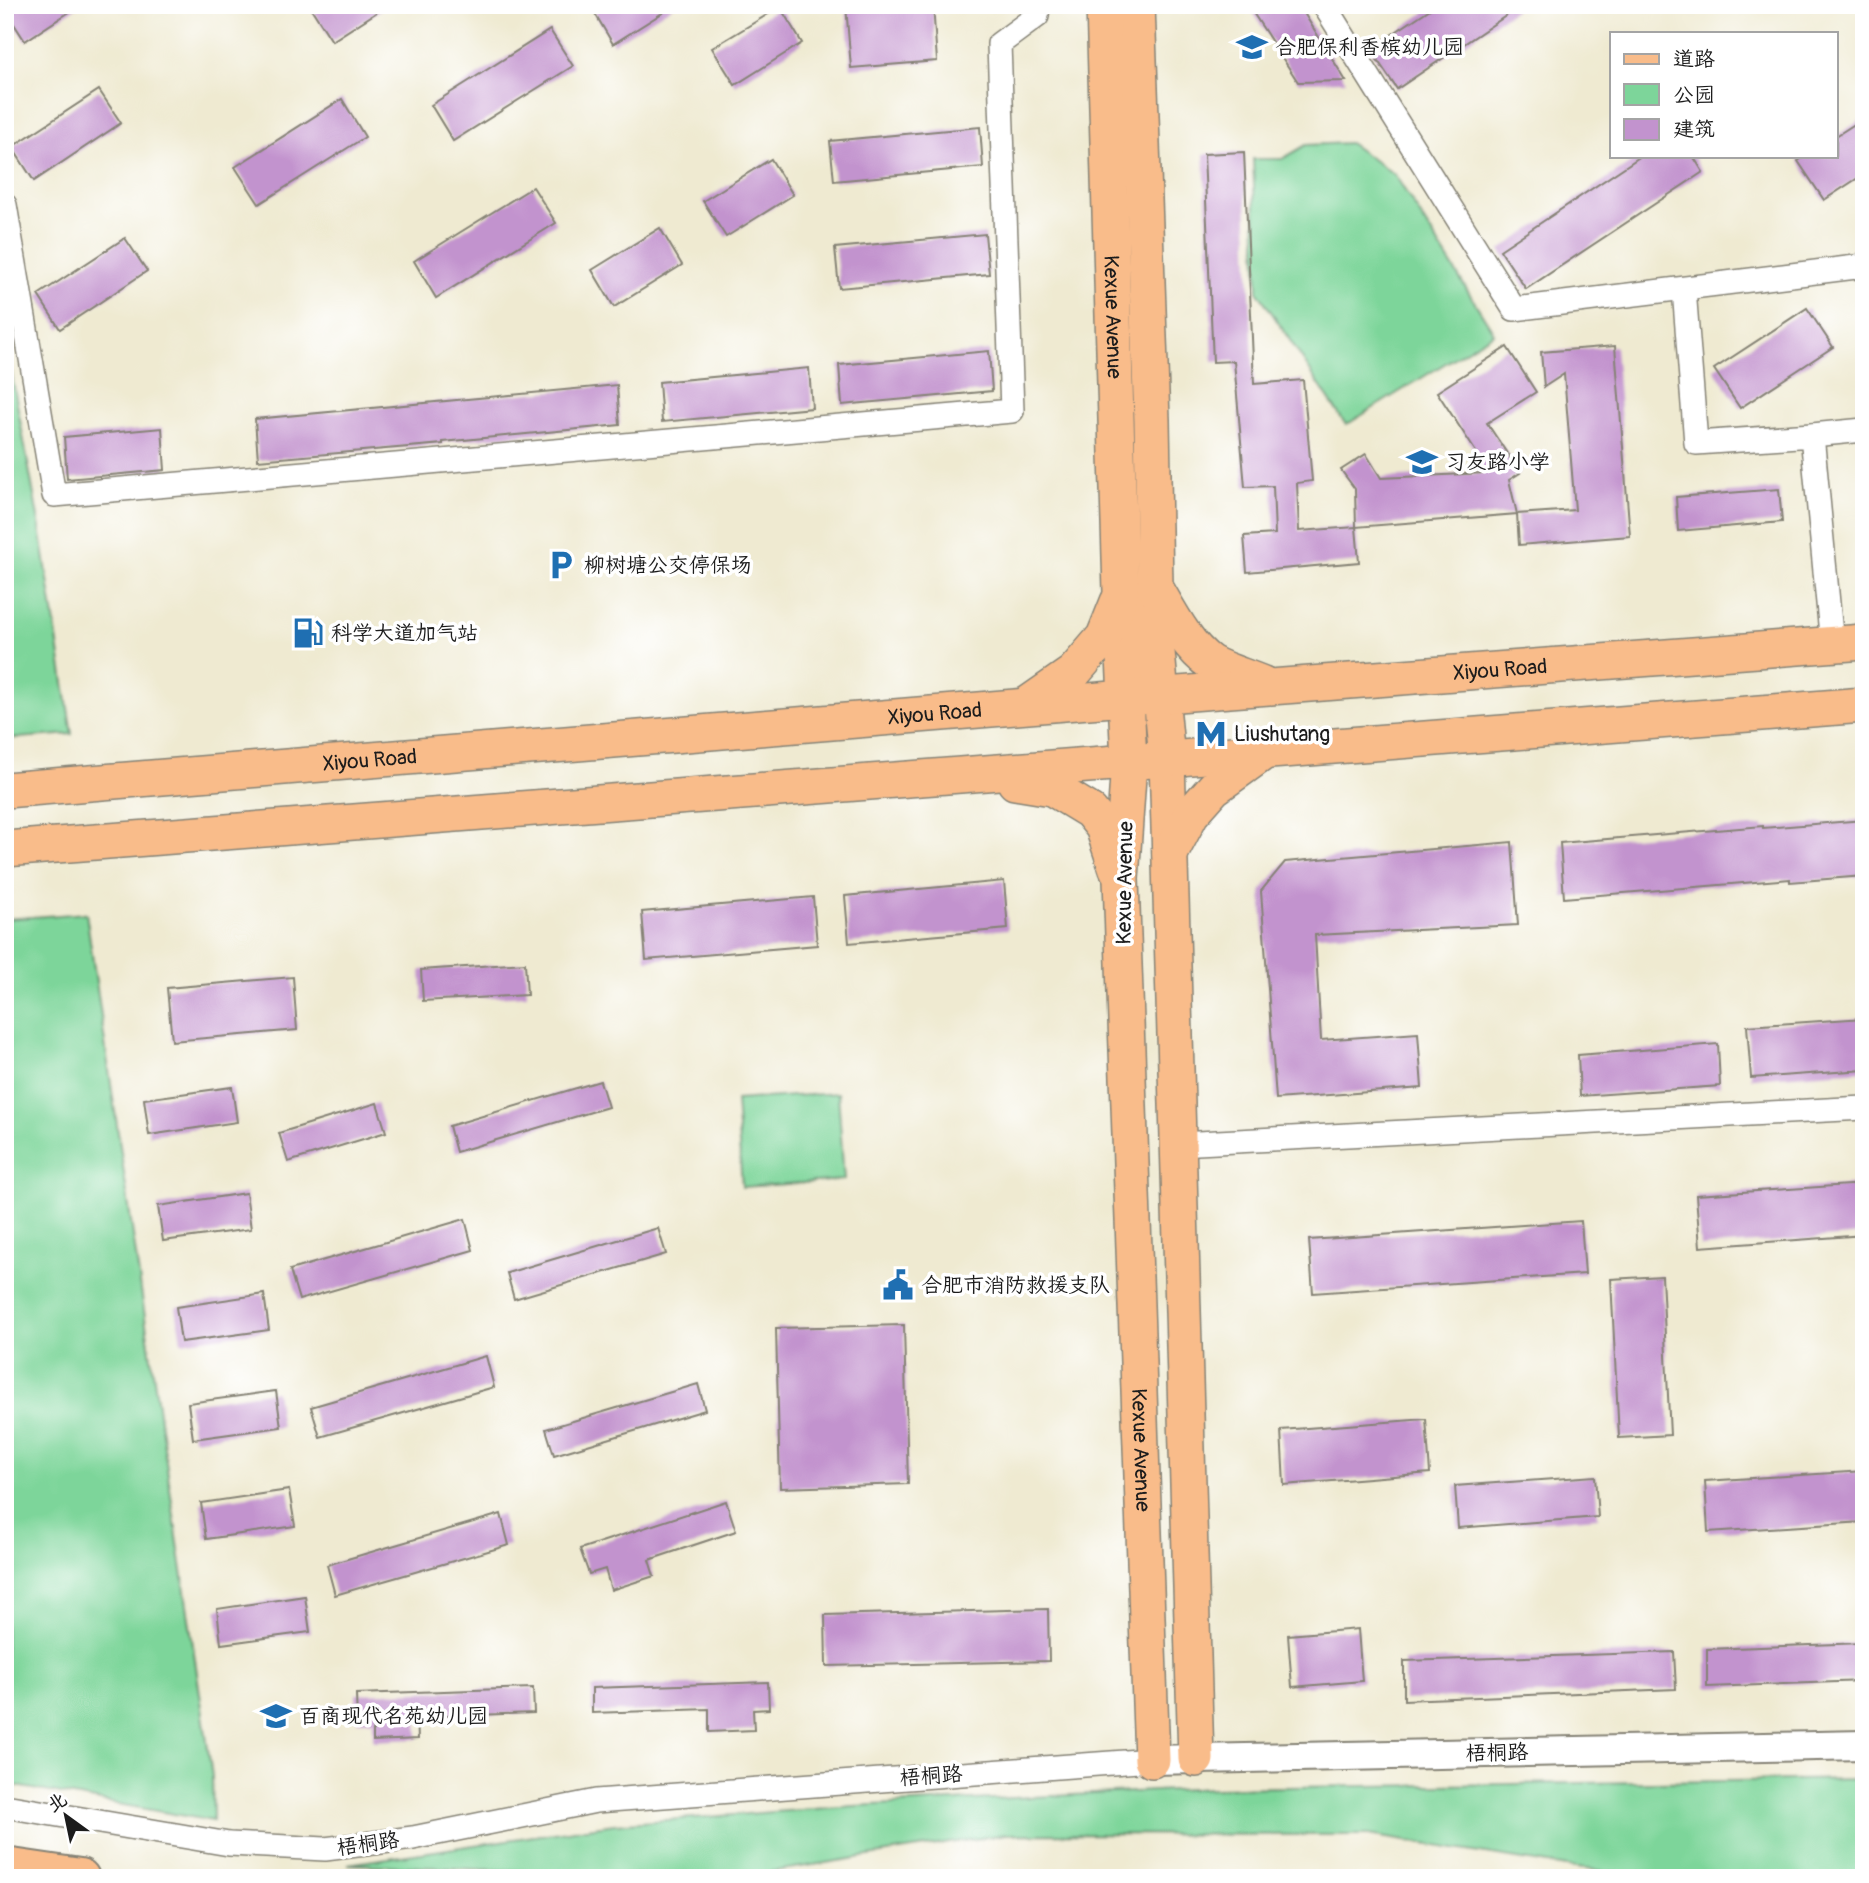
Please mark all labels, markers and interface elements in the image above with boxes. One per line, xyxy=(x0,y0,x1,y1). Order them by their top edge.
school or university icon: 合肥保利香槟幼儿园 xyxy=(1235,30,1269,64)
legend xyxy=(1610,32,1838,158)
place label: 合肥保利香槟幼儿园 xyxy=(1275,34,1464,61)
text: 道路 xyxy=(1673,46,1715,73)
text: 公园 xyxy=(1673,82,1715,109)
text: 建筑 xyxy=(1673,116,1715,143)
street label: Kexue Avenue xyxy=(1098,255,1128,380)
school or university icon: 习友路小学 xyxy=(1405,445,1439,479)
place label: 习友路小学 xyxy=(1445,449,1550,476)
parking icon: 柳树塘公交停保场 xyxy=(544,548,578,582)
place label: 柳树塘公交停保场 xyxy=(584,552,752,579)
fuel station icon: 科学大道加气站 xyxy=(291,616,325,650)
place label: 科学大道加气站 xyxy=(331,620,478,647)
street label: Xiyou Road xyxy=(1452,653,1548,687)
street label: Xiyou Road xyxy=(887,696,983,731)
metro station icon: Liushutang xyxy=(1194,717,1228,751)
place label: Liushutang xyxy=(1234,721,1330,748)
street label: Xiyou Road xyxy=(322,743,418,777)
street label: Kexue Avenue xyxy=(1110,820,1140,945)
public building icon: 合肥市消防救援支队 xyxy=(881,1268,915,1302)
place label: 合肥市消防救援支队 xyxy=(921,1272,1110,1299)
street label: Kexue Avenue xyxy=(1125,1388,1157,1513)
school or university icon: 百商现代名苑幼儿园 xyxy=(259,1699,293,1733)
place label: 百商现代名苑幼儿园 xyxy=(299,1703,488,1730)
street label: 梧桐路 xyxy=(1465,1739,1529,1767)
street label: 梧桐路 xyxy=(899,1760,963,1792)
north arrow xyxy=(32,1782,102,1852)
text: 北 xyxy=(43,1787,72,1818)
street label: 梧桐路 xyxy=(335,1826,401,1862)

